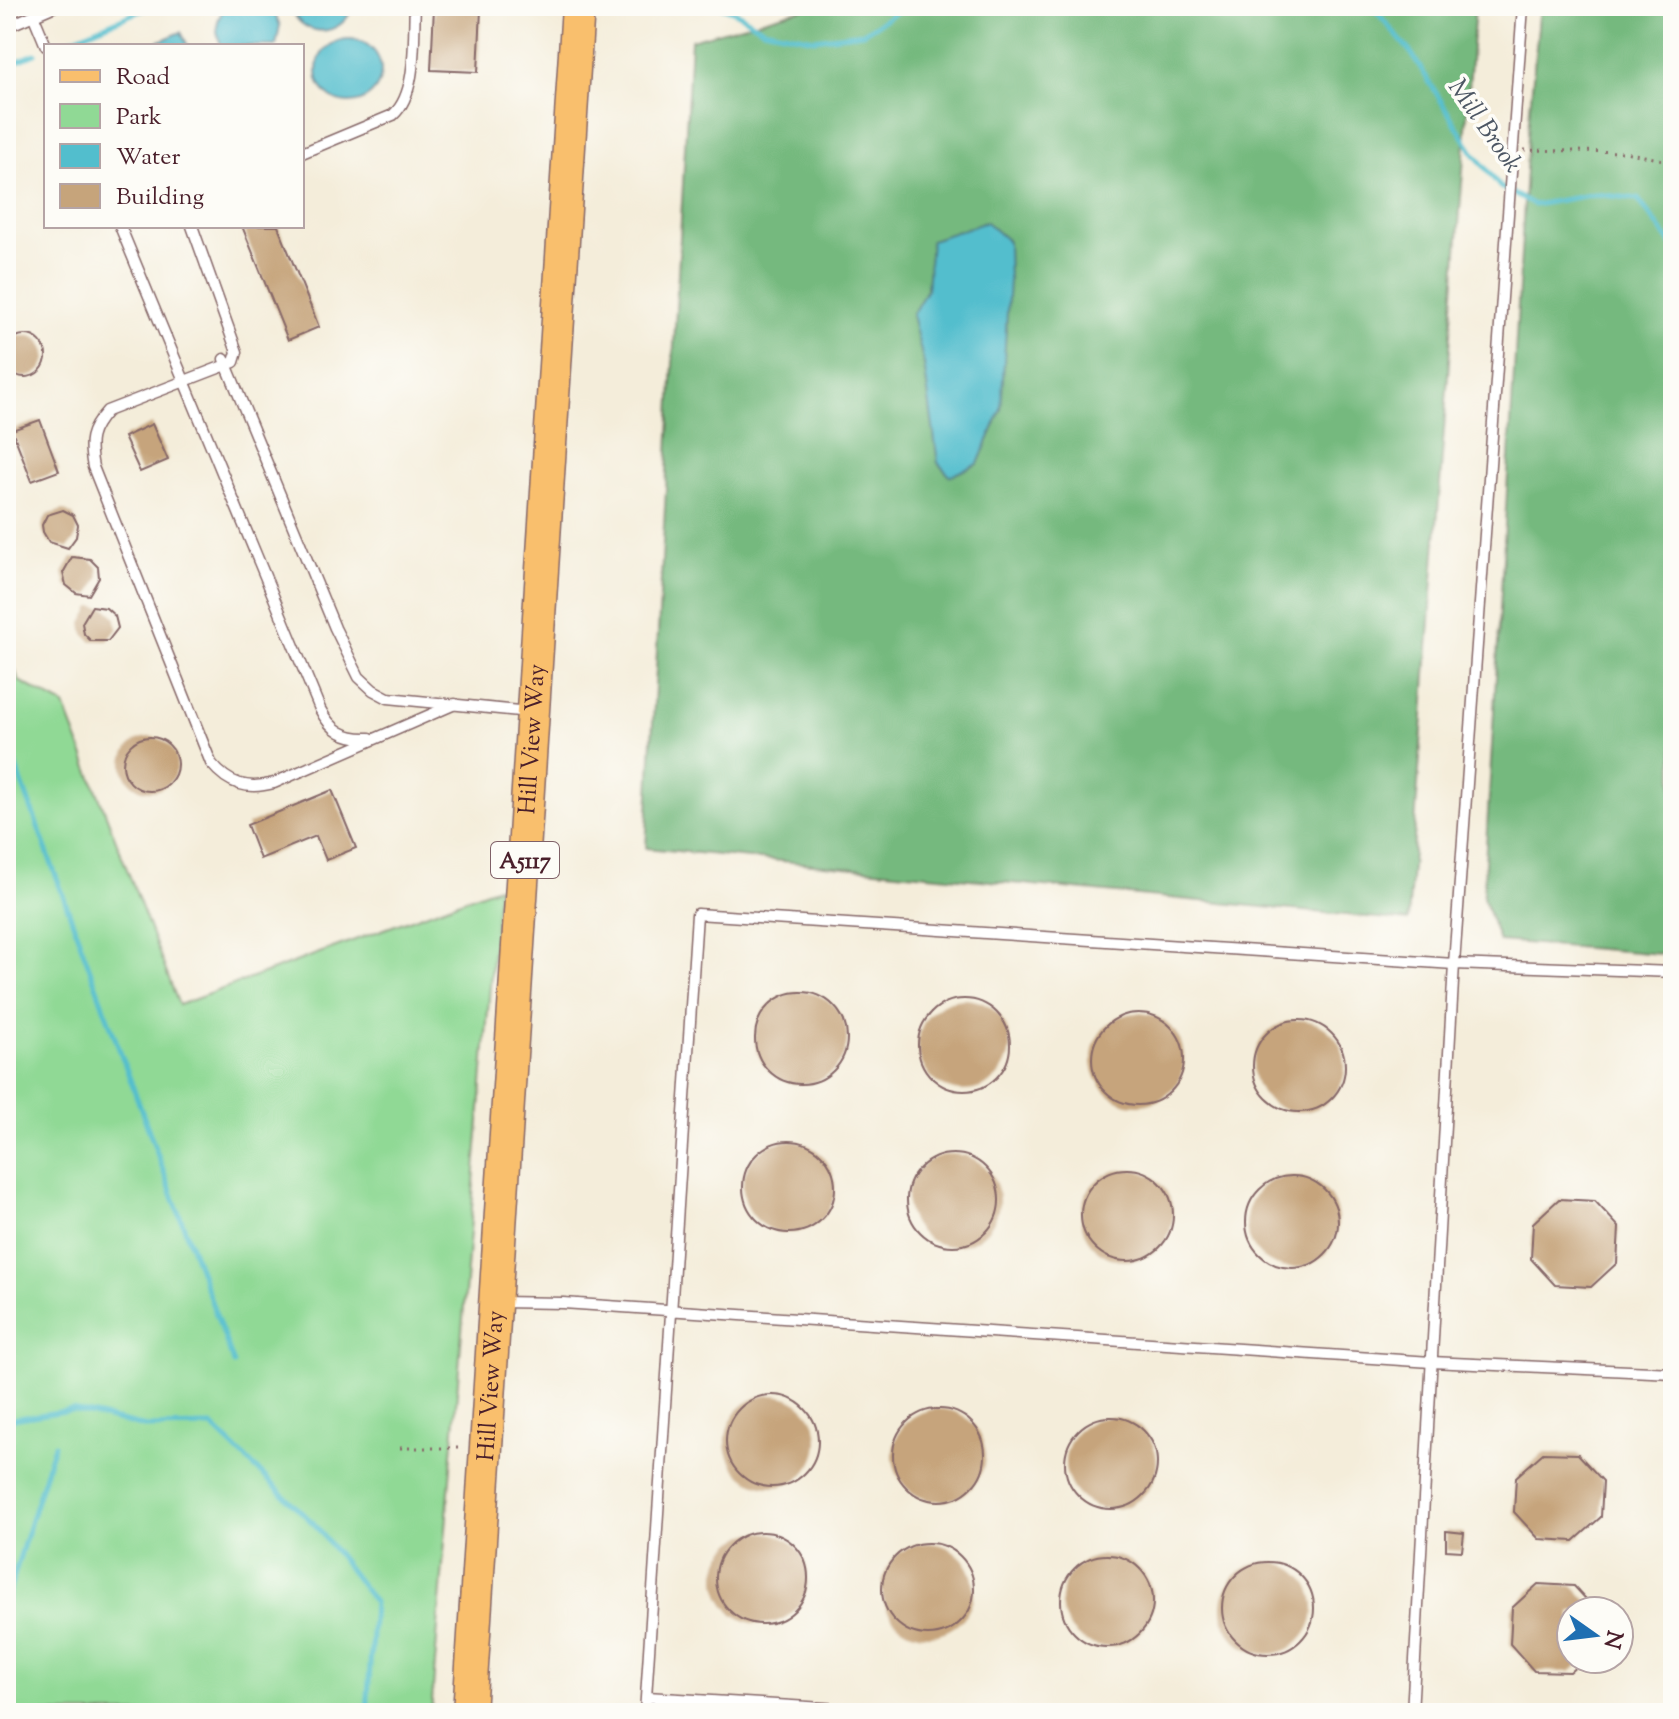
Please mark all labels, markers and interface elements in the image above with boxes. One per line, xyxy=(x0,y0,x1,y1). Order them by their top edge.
legend xyxy=(44,44,304,228)
text: Road xyxy=(116,61,170,95)
water label: Mill Brook xyxy=(1438,72,1530,181)
text: Park xyxy=(116,101,162,135)
text: Water xyxy=(116,141,180,175)
text: Building xyxy=(116,181,205,215)
street label: Hill View Way xyxy=(511,663,555,815)
road number: A5117 xyxy=(491,842,559,878)
street label: Hill View Way xyxy=(470,1309,514,1462)
north arrow xyxy=(1555,1595,1635,1675)
text: N xyxy=(1594,1627,1629,1652)

